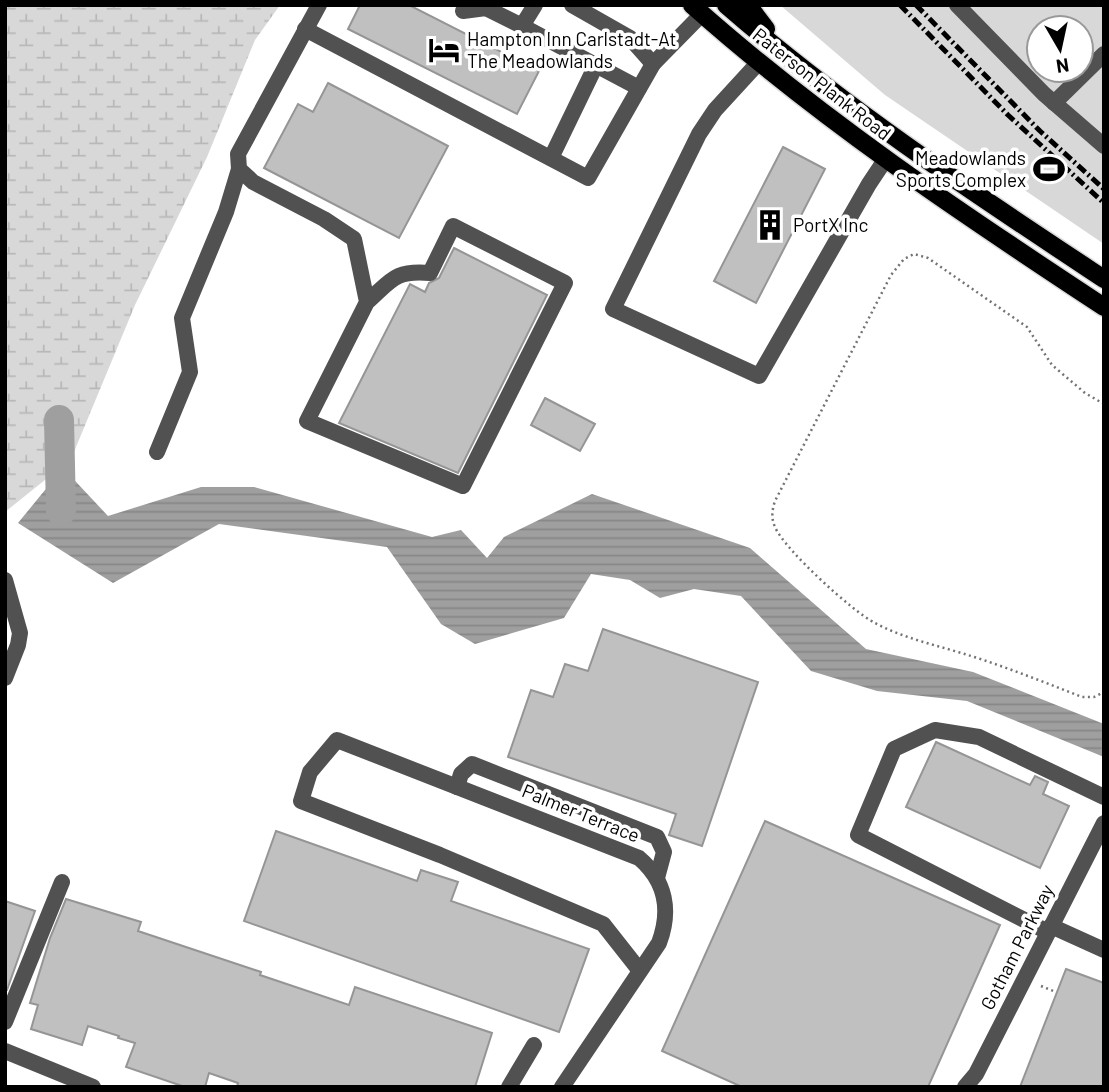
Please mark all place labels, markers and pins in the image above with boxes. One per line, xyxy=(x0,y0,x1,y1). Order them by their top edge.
place label: Hampton Inn Carlstadt-At The Meadowlands xyxy=(467,27,676,72)
hotel icon: Hampton Inn Carlstadt-At The Meadowlands xyxy=(427,33,461,67)
place label: Meadowlands Sports Complex xyxy=(896,146,1026,191)
sports icon: Meadowlands Sports Complex xyxy=(1032,152,1066,186)
building icon: PortX Inc xyxy=(753,208,787,242)
place label: PortX Inc xyxy=(793,213,868,236)

